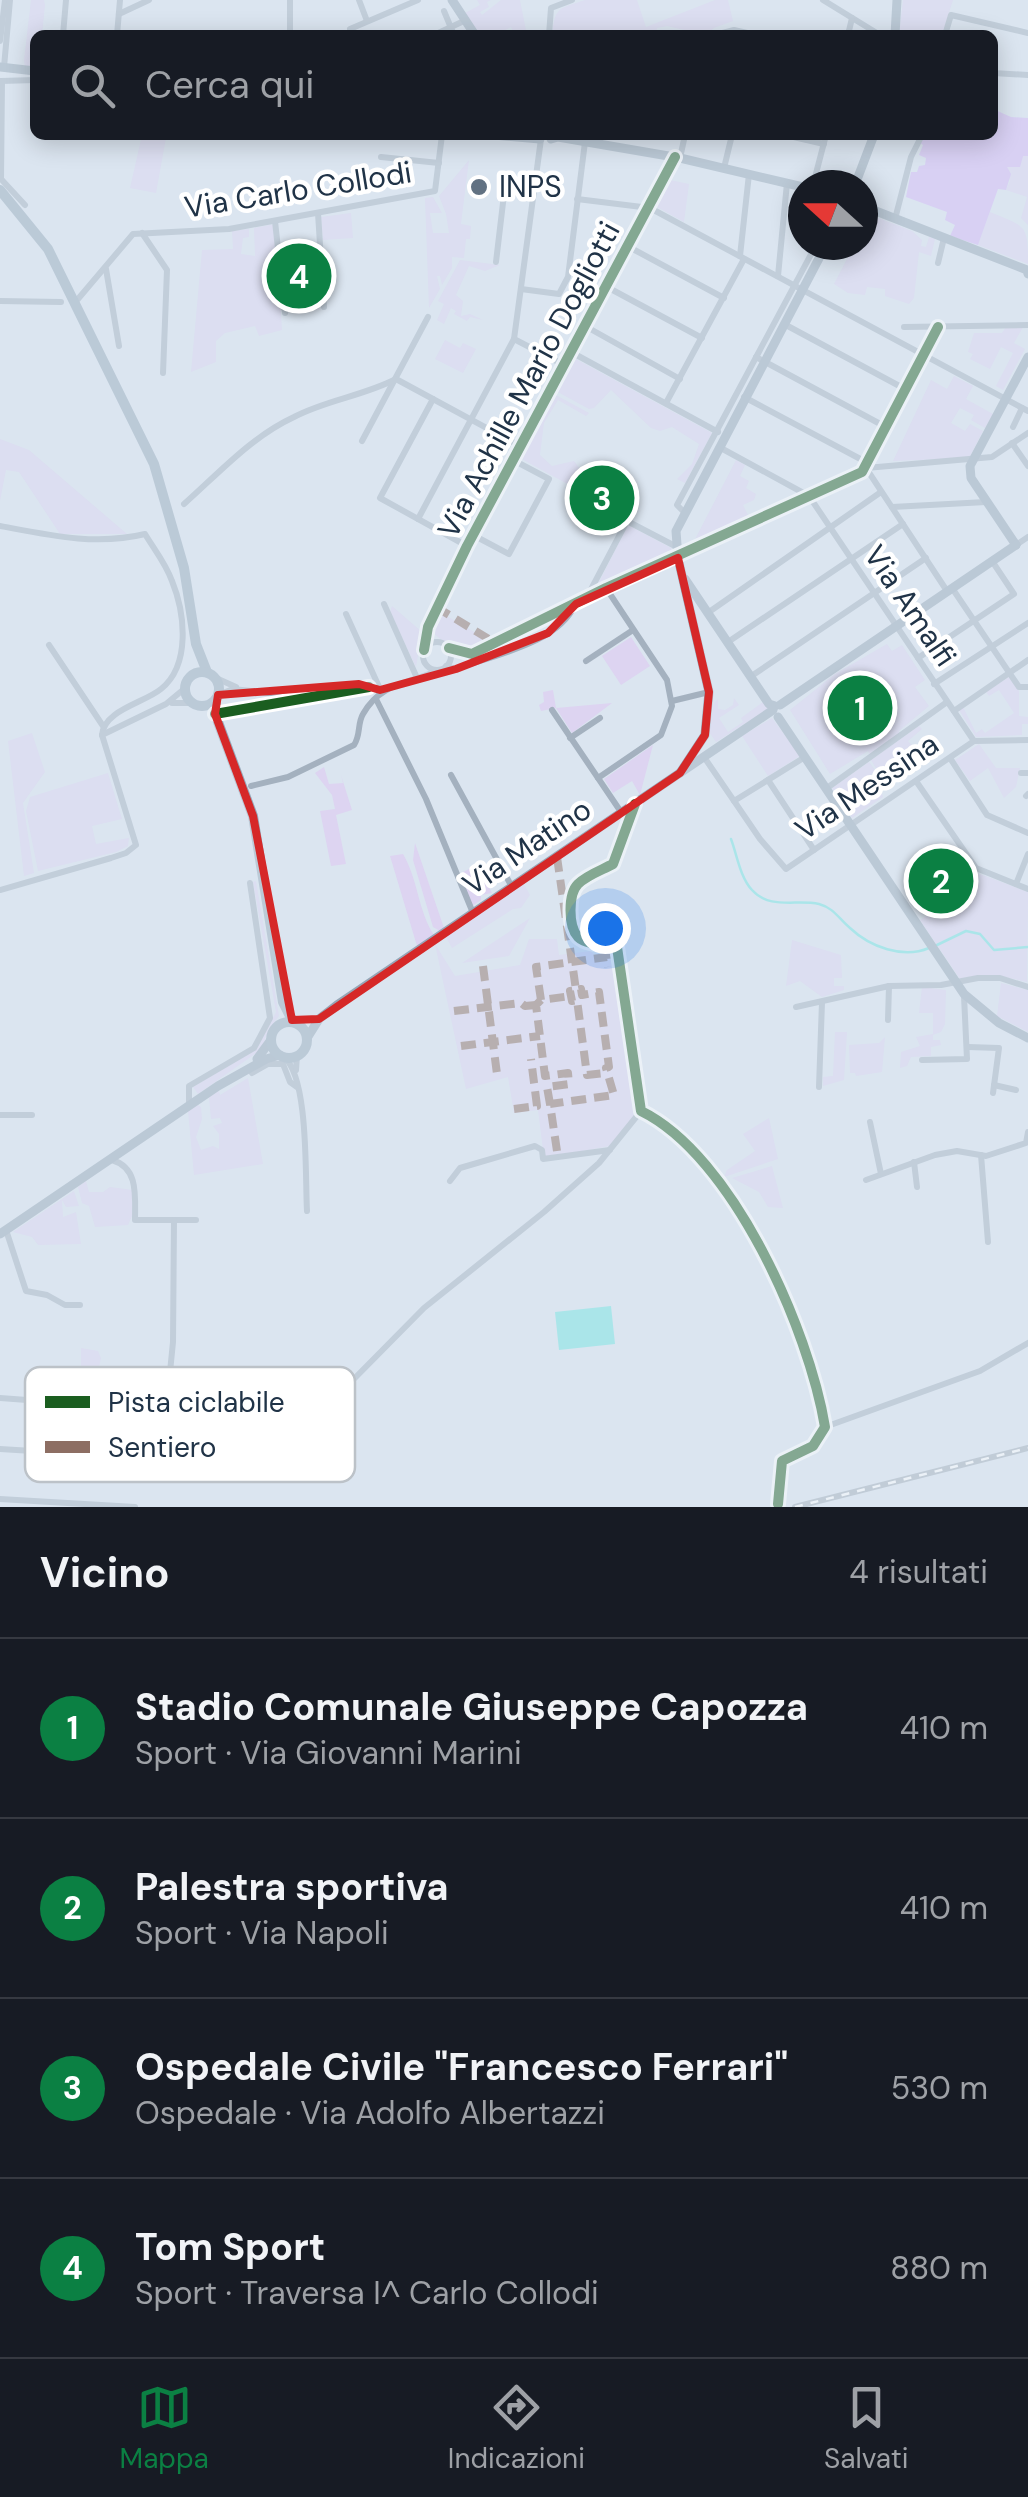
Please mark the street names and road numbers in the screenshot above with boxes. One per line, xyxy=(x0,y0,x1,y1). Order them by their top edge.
street label: Via Carlo Collodi xyxy=(182,152,414,227)
street label: Via Achille Mario Dogliotti xyxy=(429,215,629,545)
street label: Via Amalfi xyxy=(856,538,965,674)
street label: Via Messina xyxy=(788,724,946,849)
street label: Via Matino xyxy=(455,789,598,904)

